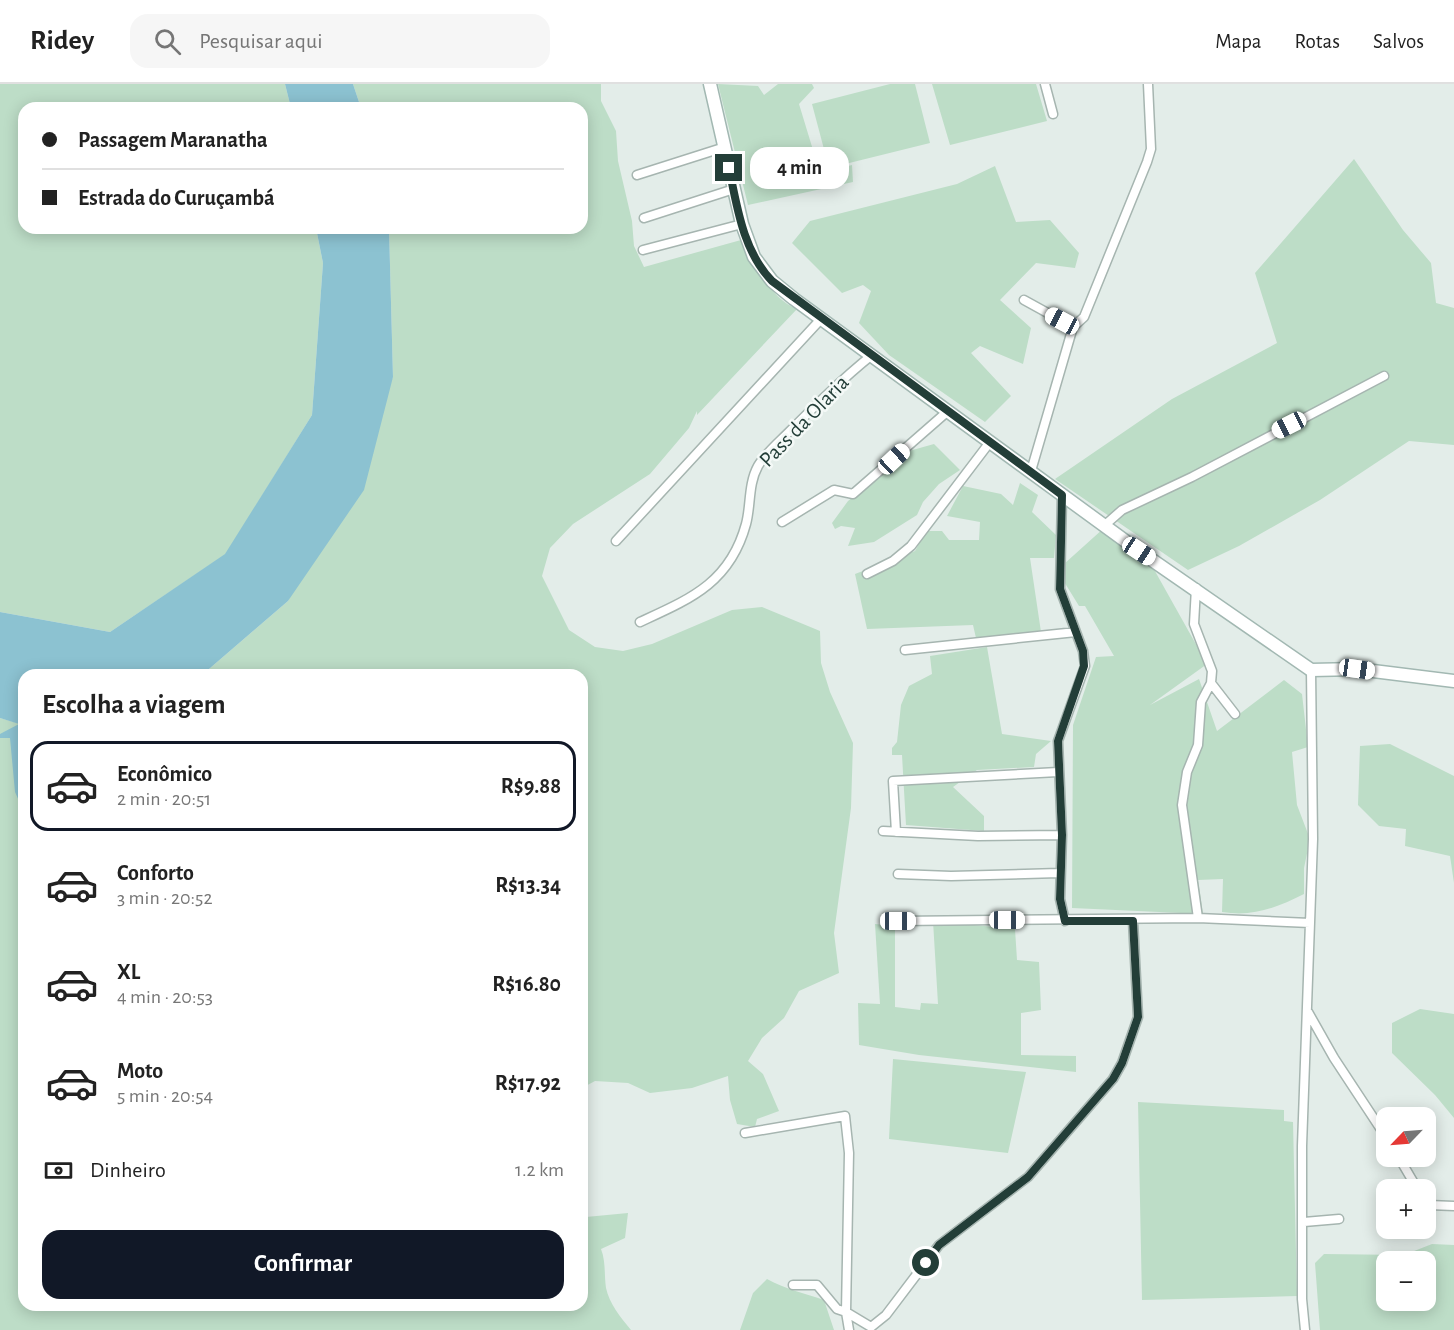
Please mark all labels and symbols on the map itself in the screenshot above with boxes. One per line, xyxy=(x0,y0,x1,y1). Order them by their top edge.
callout: 4 min xyxy=(750,147,849,189)
route end xyxy=(715,154,742,181)
car xyxy=(1042,305,1082,337)
street label: Pass da Olaria xyxy=(755,371,853,471)
car xyxy=(1269,409,1309,441)
car xyxy=(875,440,913,478)
car xyxy=(1119,534,1159,568)
car xyxy=(1338,658,1376,680)
car xyxy=(989,911,1025,929)
car xyxy=(880,912,916,930)
north arrow xyxy=(1376,1107,1436,1167)
route start xyxy=(912,1249,939,1276)

